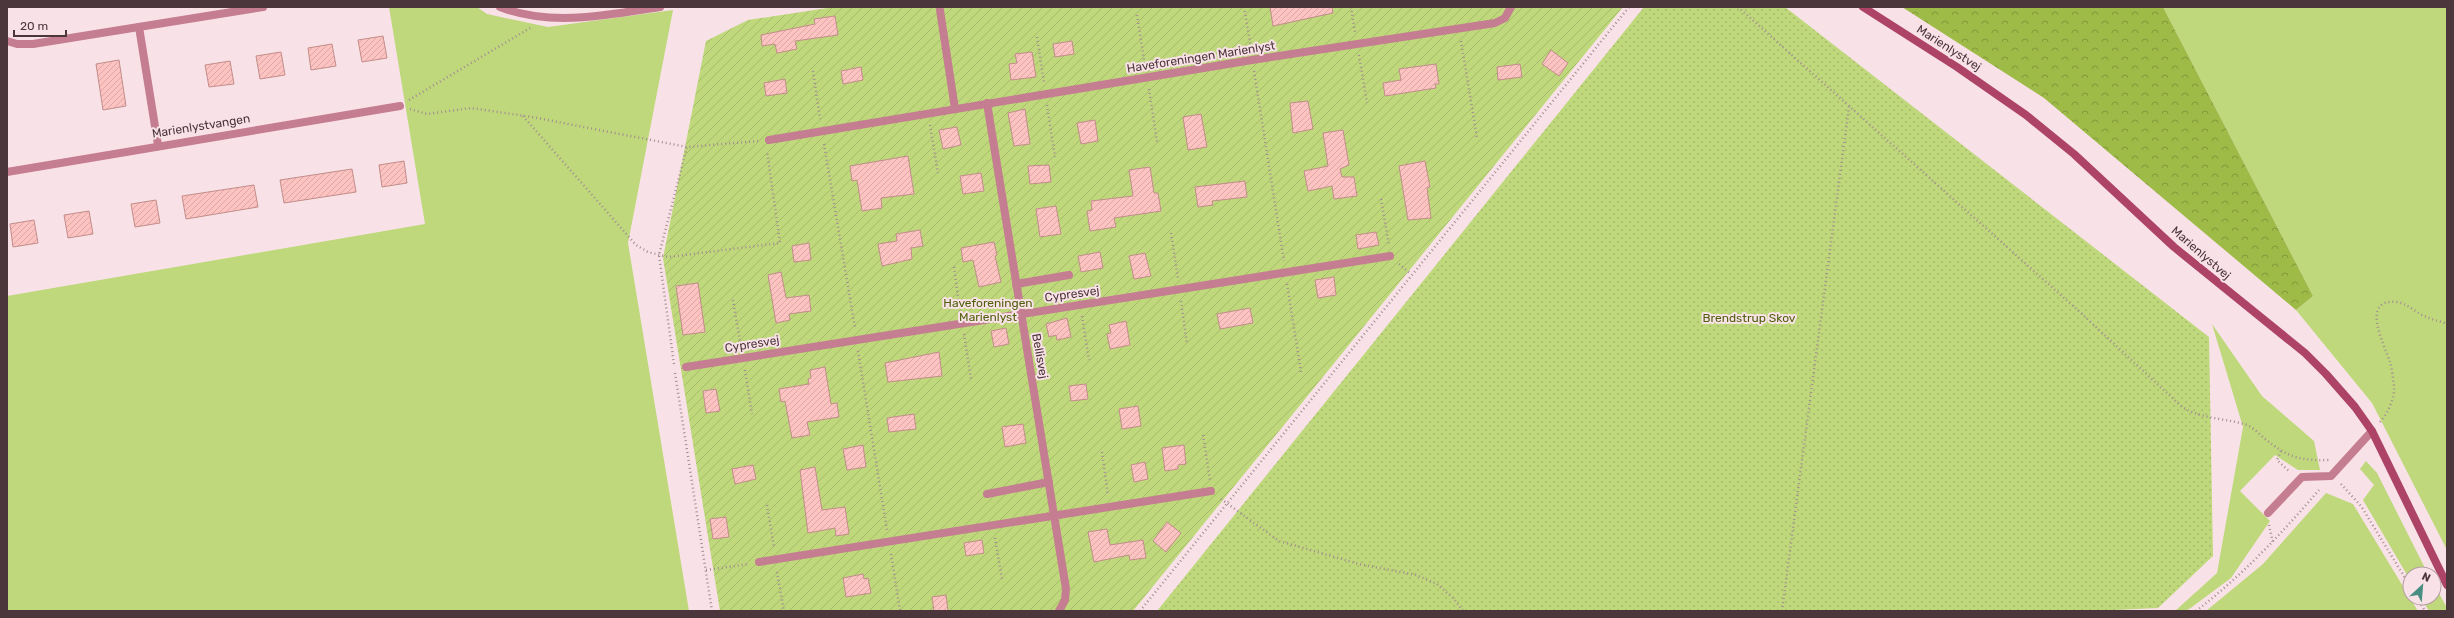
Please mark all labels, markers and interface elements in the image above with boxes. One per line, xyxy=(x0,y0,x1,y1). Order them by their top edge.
scale bar xyxy=(14,12,66,38)
text: 20 m xyxy=(20,19,48,33)
street label: Marienlystvej xyxy=(1914,22,1984,74)
street label: Haveforeningen Marienlyst xyxy=(1126,38,1276,76)
street label: Marienlystvangen xyxy=(151,111,251,141)
street label: Marienlystvej xyxy=(2168,223,2234,283)
street label: Cypresvej xyxy=(1044,283,1100,305)
park label: Haveforeningen Marienlyst xyxy=(943,296,1033,324)
park label: Brendstrup Skov xyxy=(1703,311,1796,325)
street label: Bellisvej xyxy=(1029,332,1051,380)
street label: Cypresvej xyxy=(724,333,780,355)
north arrow xyxy=(2402,566,2442,606)
text: N xyxy=(2420,570,2433,585)

